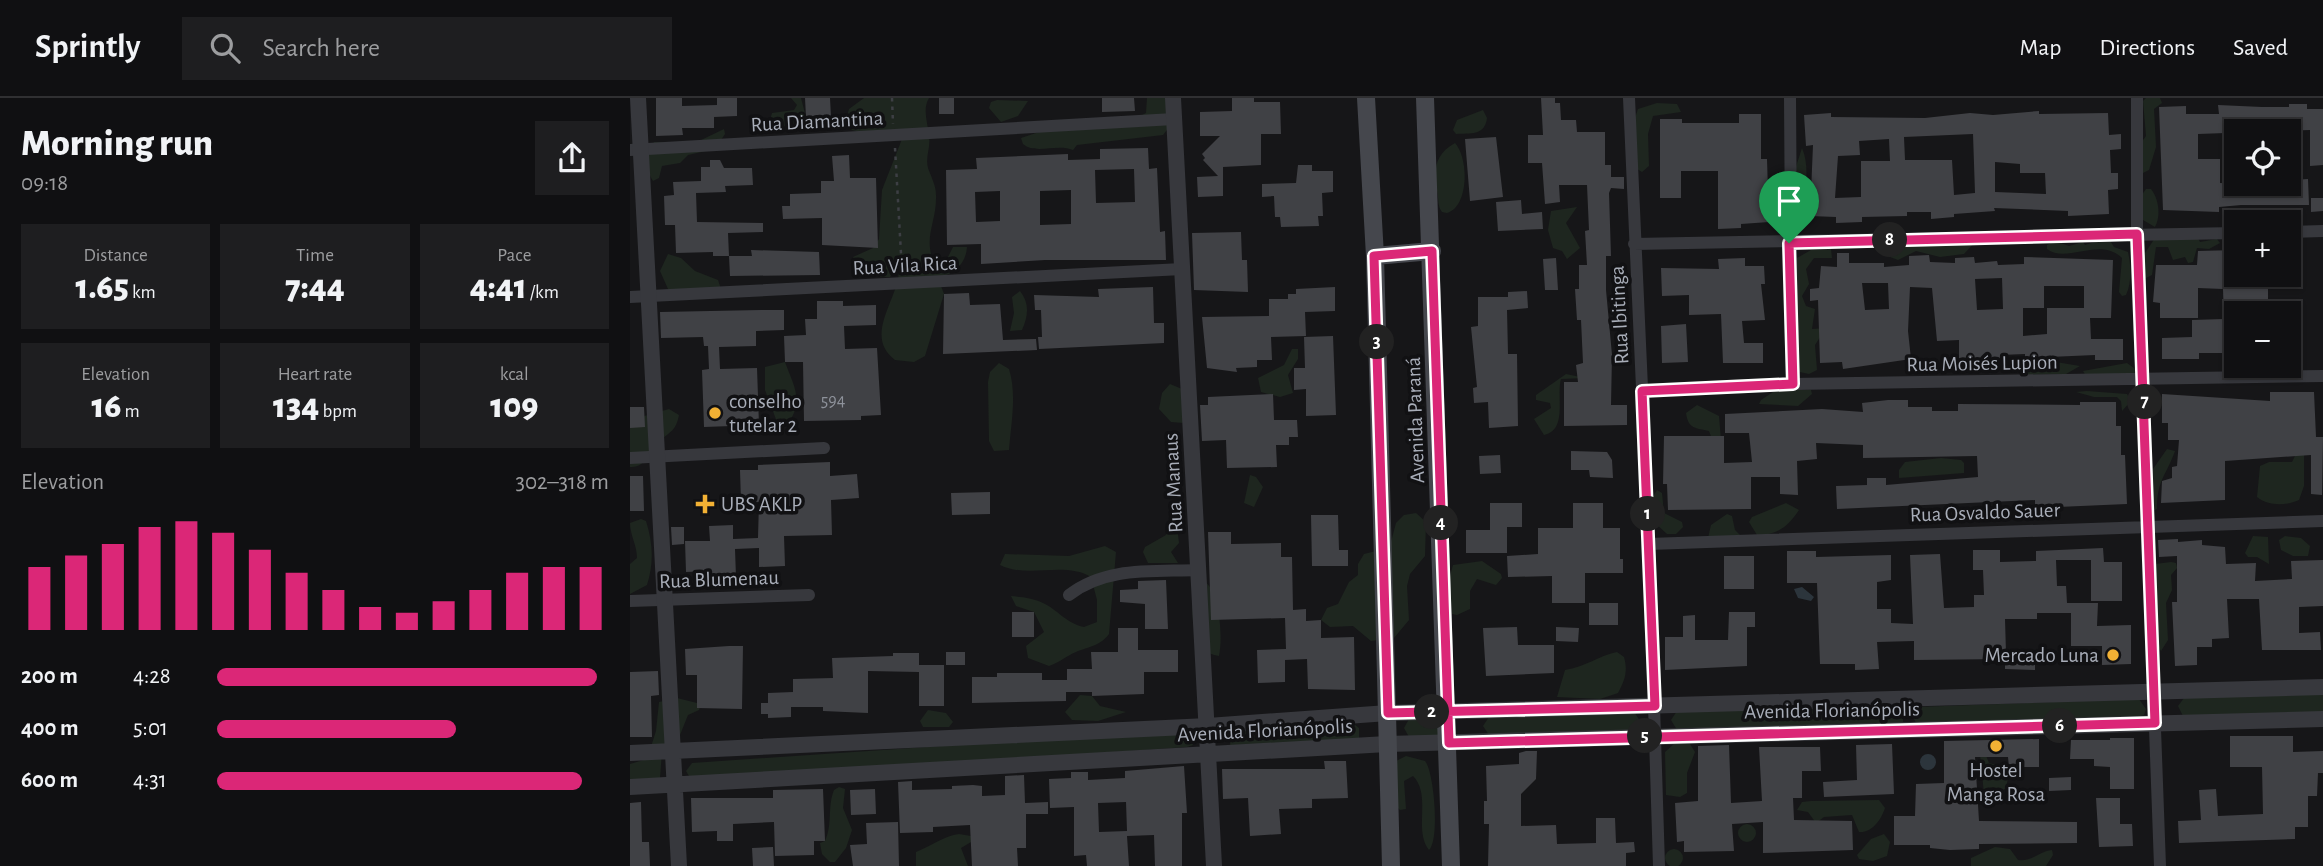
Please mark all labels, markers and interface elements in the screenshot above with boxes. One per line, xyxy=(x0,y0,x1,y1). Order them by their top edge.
search box xyxy=(182,17,672,80)
icon: search xyxy=(206,29,244,67)
text: Sprintly xyxy=(35,31,140,64)
text: Search here xyxy=(262,35,380,61)
text: Map xyxy=(2019,36,2061,60)
text: Directions xyxy=(2099,36,2195,60)
text: Saved xyxy=(2233,36,2288,60)
street label: Rua Diamantina xyxy=(750,108,884,135)
map controls xyxy=(2224,119,2301,378)
button: locate xyxy=(2224,119,2301,196)
button: share xyxy=(535,121,609,195)
text: Morning run xyxy=(21,125,213,163)
pin xyxy=(1759,171,1819,243)
text: 09:18 xyxy=(21,172,68,195)
icon: arrive xyxy=(1770,182,1808,220)
button: + xyxy=(2224,210,2301,287)
pin: 8 xyxy=(1872,222,1908,258)
text: 8 xyxy=(1885,230,1894,249)
text: Distance xyxy=(83,246,148,265)
text: Time xyxy=(296,246,334,265)
text: Pace xyxy=(497,246,531,265)
street label: Rua Vila Rica xyxy=(852,252,958,279)
street label: Rua Ibitinga xyxy=(1606,265,1633,365)
text: 1.65 xyxy=(76,270,129,305)
text: 7:44 xyxy=(285,270,345,305)
text: 4:41 xyxy=(470,270,527,305)
text: km xyxy=(129,283,156,302)
text: /km xyxy=(527,283,559,302)
button: − xyxy=(2224,301,2301,378)
pin: 3 xyxy=(1360,324,1394,360)
text: 3 xyxy=(1372,332,1381,351)
street label: Rua Moisés Lupion xyxy=(1906,352,2058,375)
street label: Avenida Paraná xyxy=(1403,356,1428,484)
text: Elevation xyxy=(81,365,150,384)
text: Heart rate xyxy=(278,365,352,384)
text: kcal xyxy=(500,365,529,384)
pin: 7 xyxy=(2128,384,2162,420)
text: 16 xyxy=(91,389,121,424)
text: 134 xyxy=(273,389,319,424)
text: 109 xyxy=(490,389,538,424)
place label: conselho tutelar 2 xyxy=(729,391,802,436)
house number: 594 xyxy=(821,392,846,410)
text: 7 xyxy=(2140,392,2149,411)
text: m xyxy=(121,402,140,421)
text: bpm xyxy=(319,402,357,421)
marker: conselho tutelar 2 xyxy=(707,405,723,421)
street label: Rua Manaus xyxy=(1160,433,1187,533)
text: Elevation xyxy=(21,471,104,494)
text: 302–318 m xyxy=(515,471,609,494)
marker: UBS AKLP xyxy=(695,494,715,514)
place label: UBS AKLP xyxy=(721,494,802,515)
pin: 1 xyxy=(1630,496,1666,532)
street label: Rua Osvaldo Sauer xyxy=(1909,499,2061,526)
text: 1 xyxy=(1644,504,1651,523)
pin: 4 xyxy=(1424,506,1458,540)
text: 4 xyxy=(1436,513,1445,532)
street label: Rua Blumenau xyxy=(659,567,780,592)
place label: Mercado Luna xyxy=(1984,645,2099,666)
marker: Mercado Luna xyxy=(2105,647,2121,663)
text: 200 m xyxy=(21,665,78,688)
text: 4:28 xyxy=(133,665,171,688)
pin: 2 xyxy=(1414,694,1450,730)
street label: Avenida Florianópolis xyxy=(1744,698,1920,723)
text: 2 xyxy=(1427,702,1436,721)
pin: 6 xyxy=(2042,708,2078,744)
street label: Avenida Florianópolis xyxy=(1177,715,1353,746)
text: 6 xyxy=(2055,716,2064,735)
text: 400 m xyxy=(21,717,79,740)
text: 5:01 xyxy=(133,717,168,740)
pin: 5 xyxy=(1628,718,1662,754)
text: 5 xyxy=(1640,726,1649,745)
marker: Hostel Manga Rosa xyxy=(1988,738,2004,754)
place label: Hostel Manga Rosa xyxy=(1947,760,2046,805)
text: 600 m xyxy=(21,769,78,792)
text: 4:31 xyxy=(133,769,167,792)

